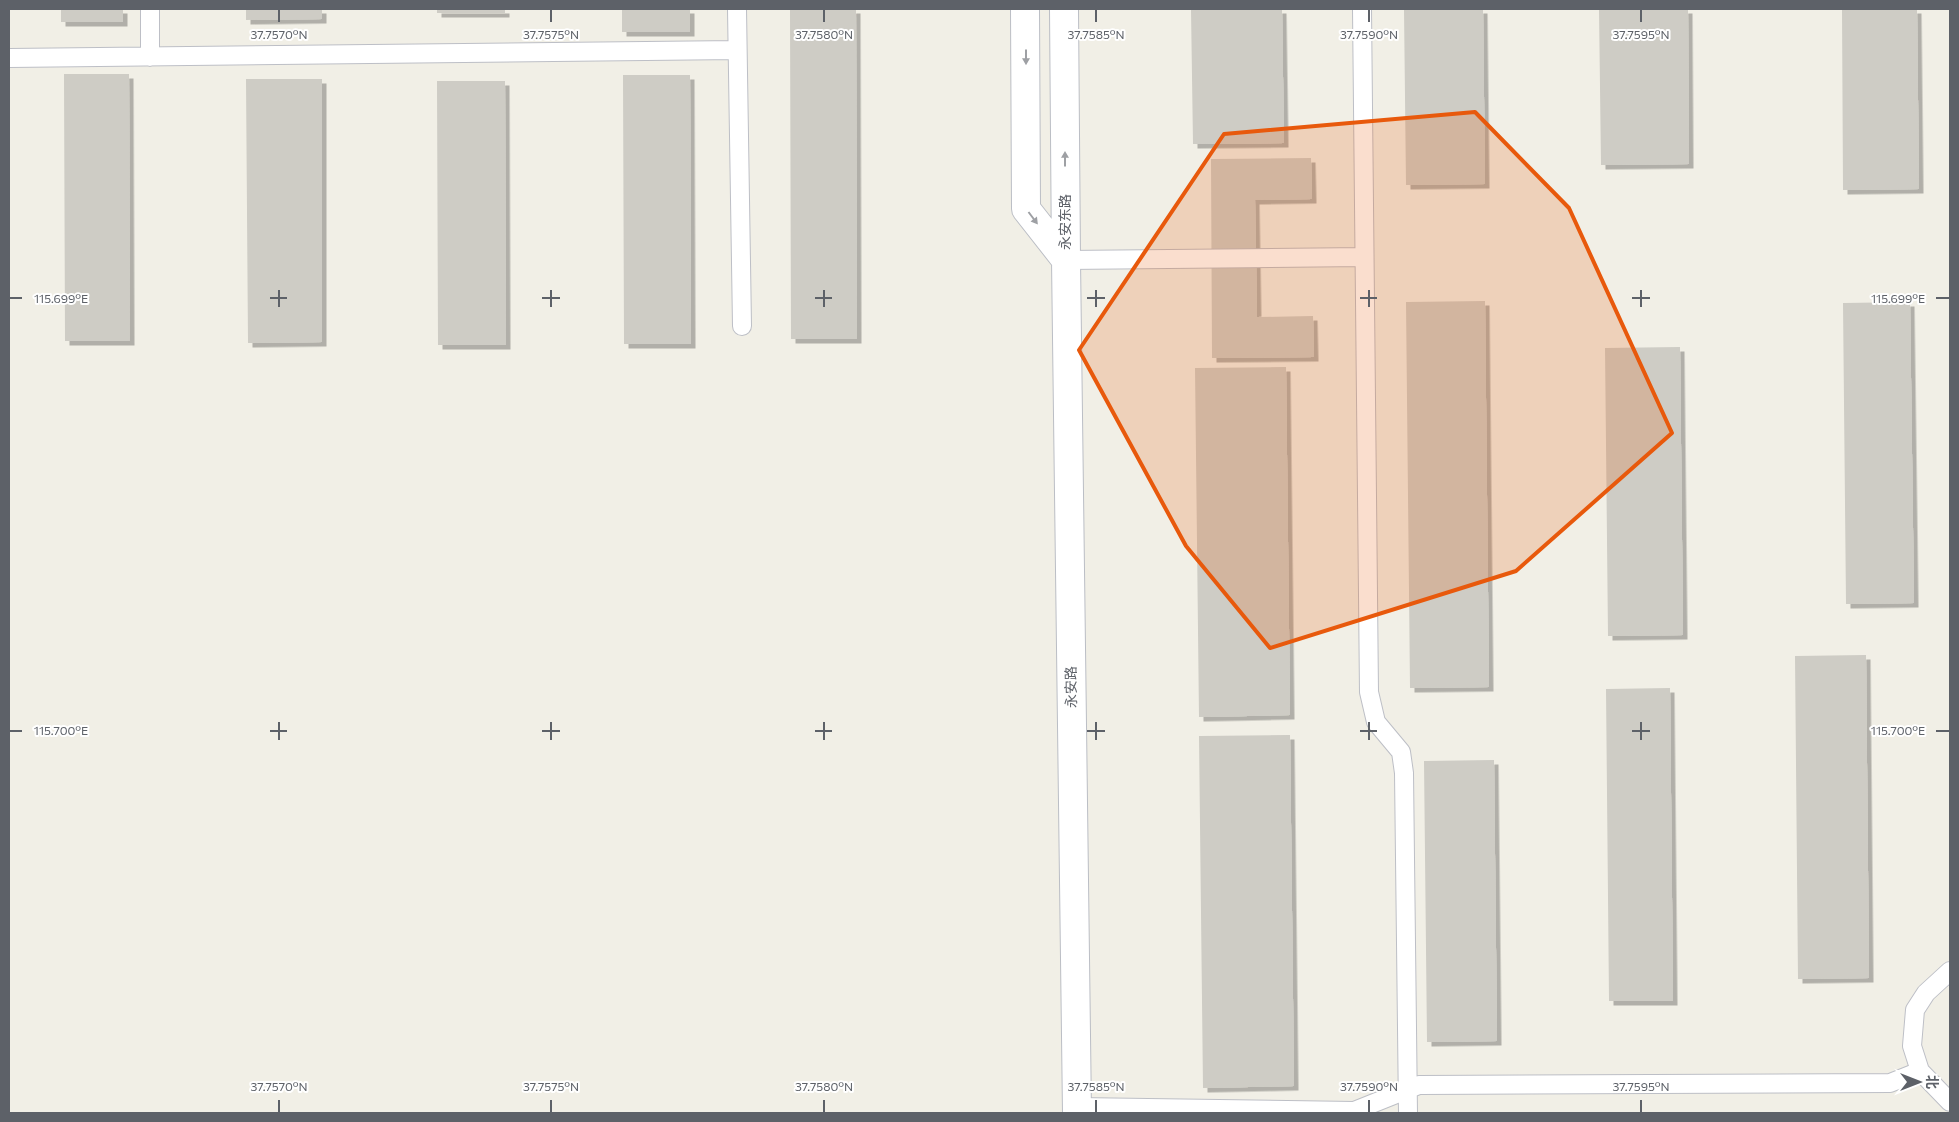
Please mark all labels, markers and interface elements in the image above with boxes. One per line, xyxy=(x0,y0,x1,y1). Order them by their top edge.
text: 37.7570°N xyxy=(250,27,308,41)
text: 37.7575°N xyxy=(523,27,579,41)
text: 37.7580°N xyxy=(795,27,853,41)
text: 37.7585°N xyxy=(1067,27,1125,41)
text: 37.7590°N xyxy=(1340,27,1398,41)
text: 37.7595°N xyxy=(1612,27,1670,41)
one-way arrow xyxy=(1022,50,1030,66)
one-way arrow xyxy=(1061,151,1069,167)
street label: 永安东路 xyxy=(1056,194,1073,250)
one-way arrow xyxy=(1028,211,1039,224)
text: 115.699°E xyxy=(34,291,88,305)
text: 115.699°E xyxy=(1871,291,1925,305)
street label: 永安路 xyxy=(1062,666,1079,708)
text: 115.700°E xyxy=(34,723,88,737)
text: 115.700°E xyxy=(1871,723,1925,737)
north arrow xyxy=(1894,1057,1944,1107)
text: 北 xyxy=(1924,1075,1941,1089)
text: 37.7570°N xyxy=(250,1079,308,1093)
text: 37.7575°N xyxy=(523,1079,579,1093)
text: 37.7580°N xyxy=(795,1079,853,1093)
text: 37.7585°N xyxy=(1067,1079,1125,1093)
text: 37.7590°N xyxy=(1340,1079,1398,1093)
text: 37.7595°N xyxy=(1612,1079,1670,1093)

